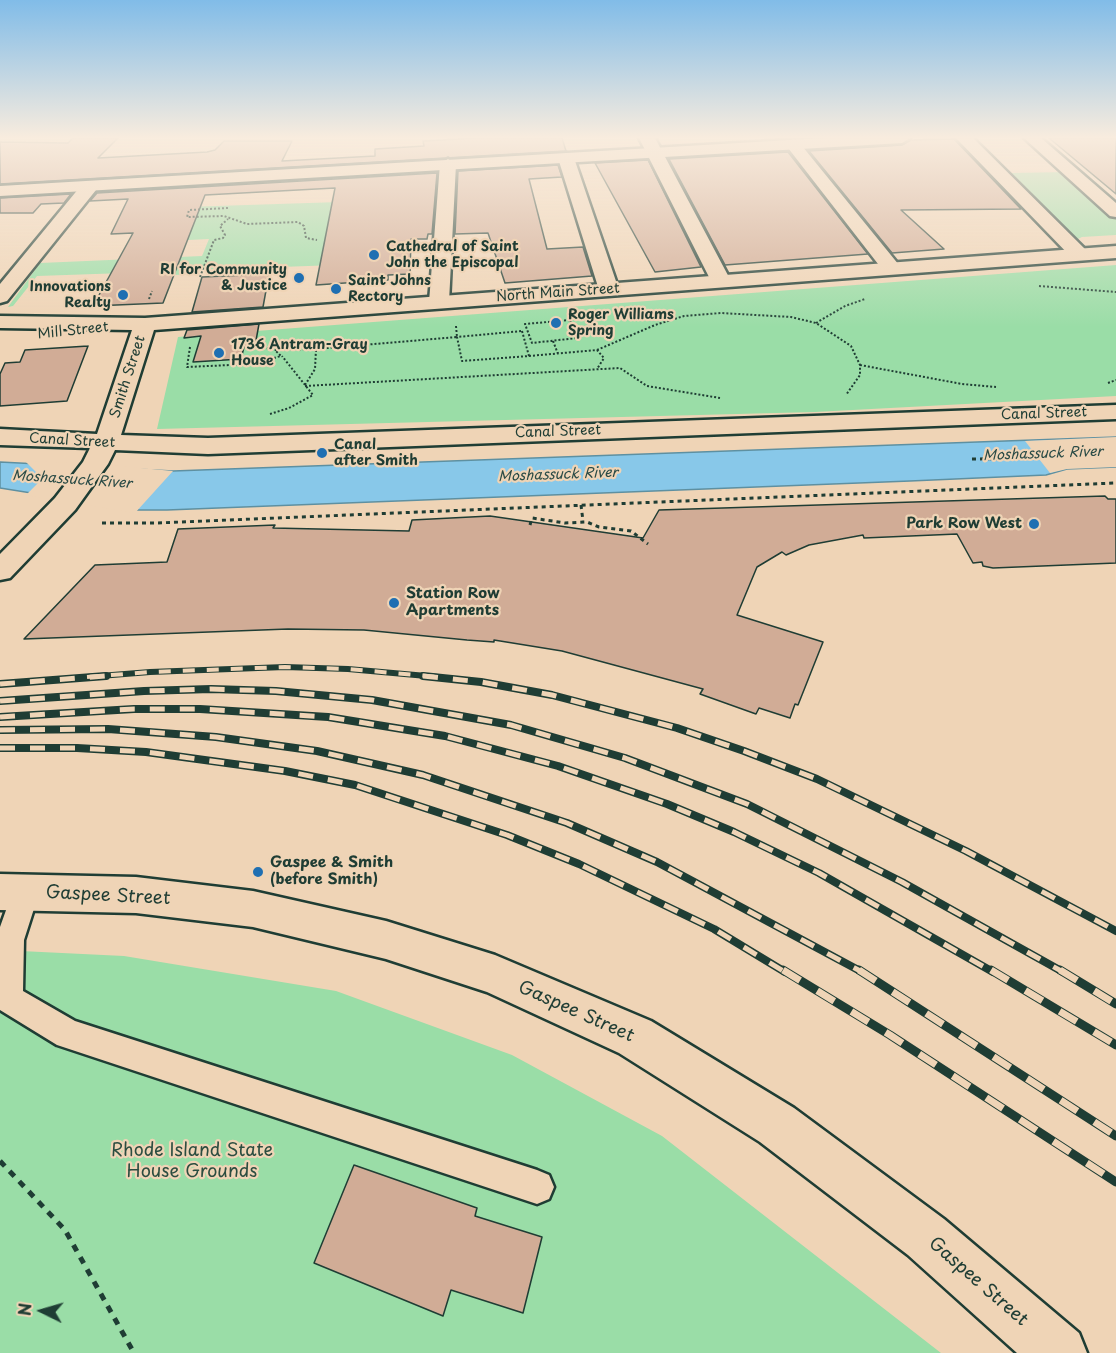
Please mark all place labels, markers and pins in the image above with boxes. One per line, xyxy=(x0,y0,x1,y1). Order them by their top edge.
place label: Cathedral of Saint John the Episcopal xyxy=(386,239,519,272)
marker: Cathedral of Saint John the Episcopal xyxy=(367,248,381,262)
place label: RI for Community & Justice xyxy=(160,262,287,294)
marker: RI for Community & Justice xyxy=(292,271,306,285)
place label: Saint Johns Rectory xyxy=(348,273,431,306)
place label: Innovations Realty xyxy=(29,279,111,312)
marker: Saint Johns Rectory xyxy=(329,282,343,296)
marker: Innovations Realty xyxy=(116,288,130,302)
place label: Roger Williams Spring xyxy=(568,307,674,340)
marker: Roger Williams Spring xyxy=(549,316,563,330)
place label: 1736 Antram-Gray House xyxy=(231,337,368,370)
marker: 1736 Antram-Gray House xyxy=(212,346,226,360)
place label: Canal after Smith xyxy=(334,437,418,470)
marker: Canal after Smith xyxy=(315,446,329,460)
place label: Park Row West xyxy=(906,515,1022,533)
marker: Park Row West xyxy=(1027,517,1041,531)
place label: Station Row Apartments xyxy=(406,585,500,620)
marker: Station Row Apartments xyxy=(387,596,401,610)
place label: Gaspee & Smith (before Smith) xyxy=(270,854,393,889)
marker: Gaspee & Smith (before Smith) xyxy=(251,865,265,879)

